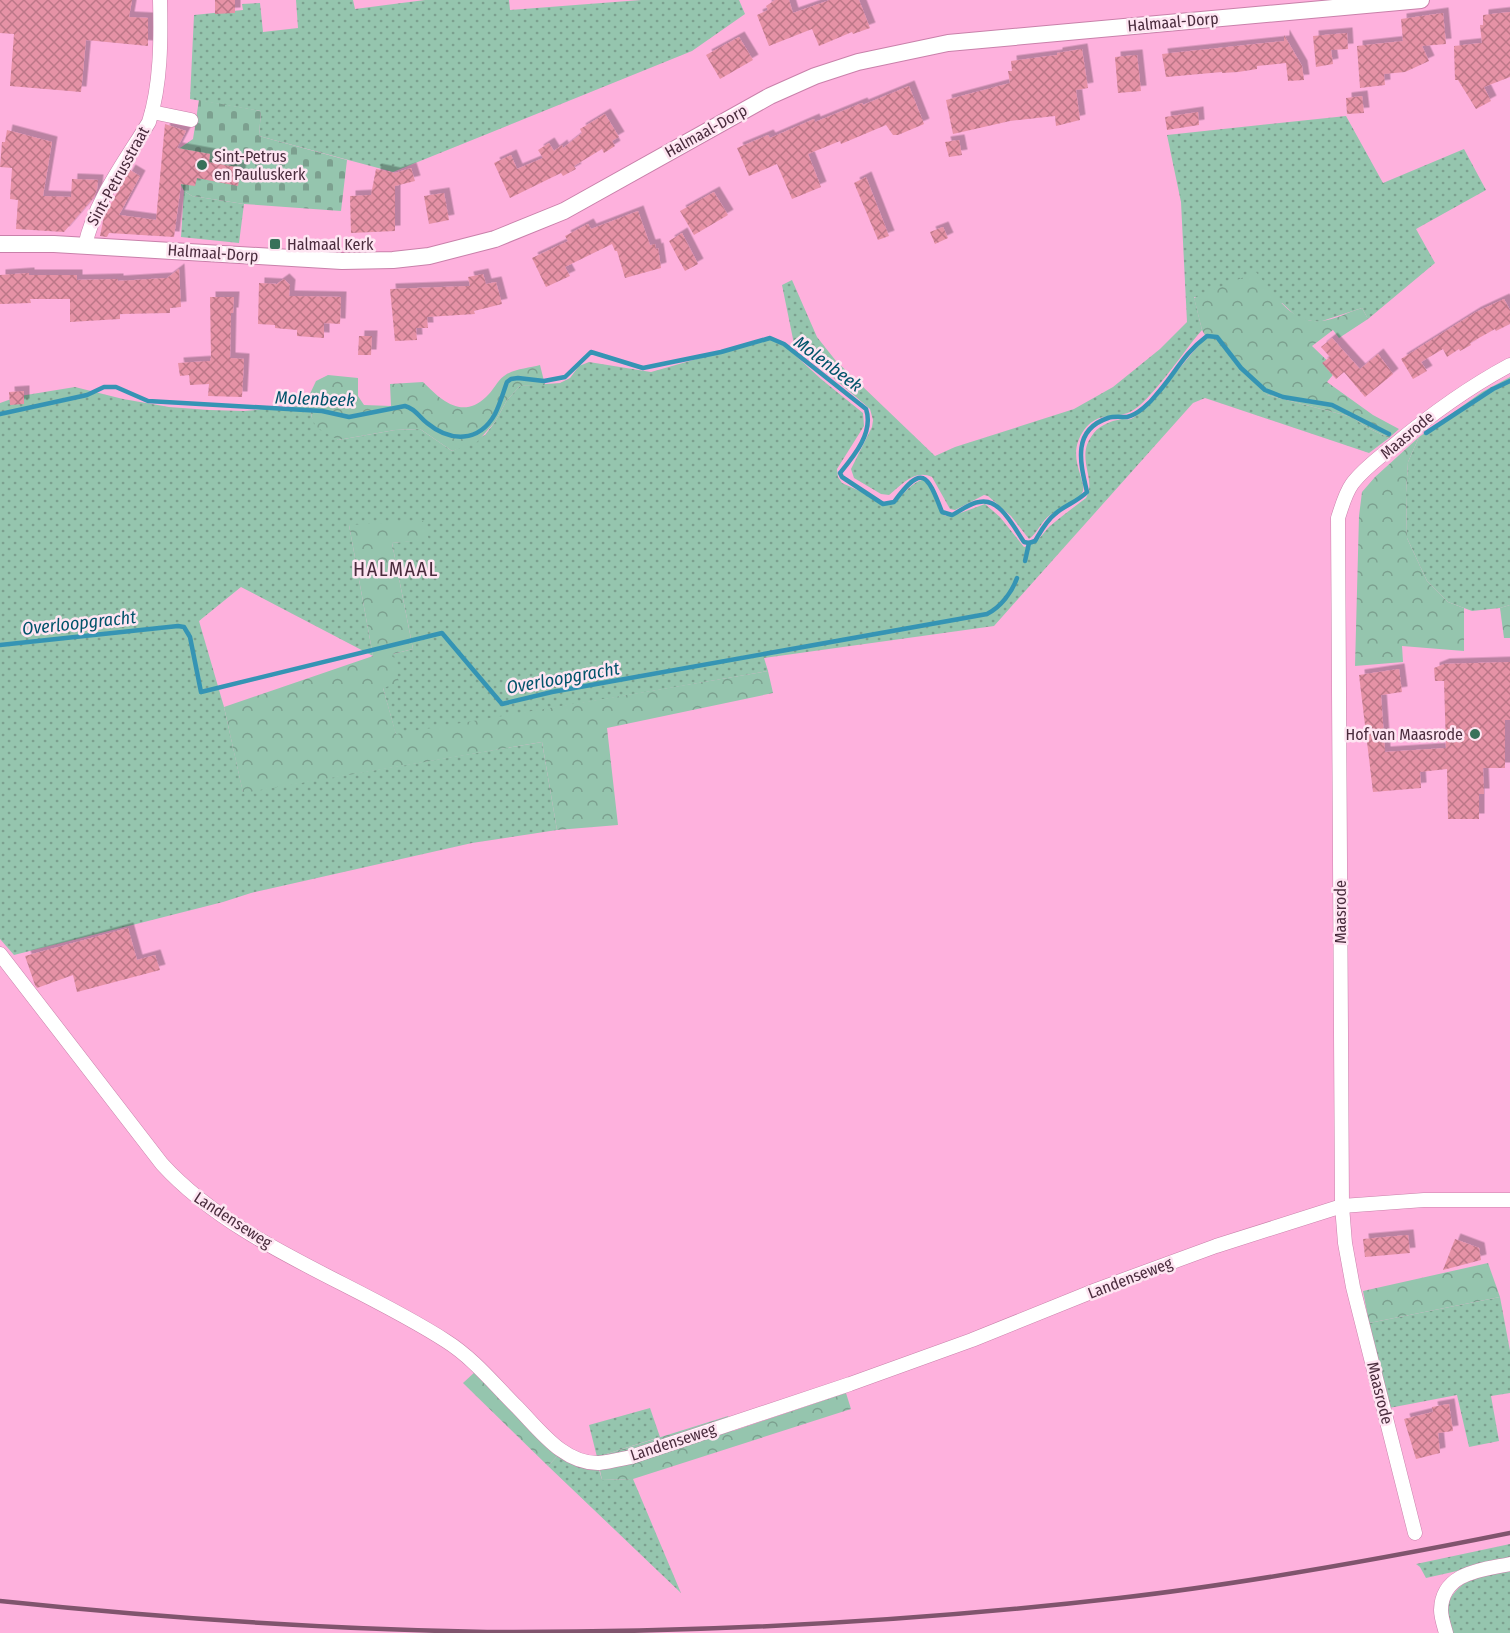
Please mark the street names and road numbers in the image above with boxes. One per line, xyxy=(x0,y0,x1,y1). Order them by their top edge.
street label: Halmaal-Dorp xyxy=(1127,9,1219,35)
street label: Halmaal-Dorp xyxy=(662,101,750,161)
street label: Sint-Petrusstraat xyxy=(83,122,153,229)
street label: Halmaal-Dorp xyxy=(167,240,259,266)
street label: Maasrode xyxy=(1376,407,1438,463)
street label: Maasrode xyxy=(1331,880,1350,944)
street label: Landenseweg xyxy=(191,1188,276,1252)
street label: Landenseweg xyxy=(1085,1253,1175,1303)
street label: Maasrode xyxy=(1363,1360,1397,1426)
street label: Landenseweg xyxy=(628,1419,719,1465)

